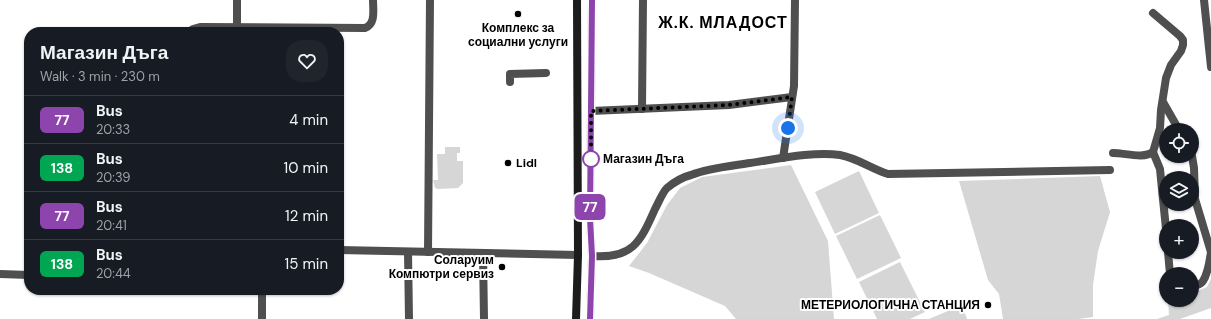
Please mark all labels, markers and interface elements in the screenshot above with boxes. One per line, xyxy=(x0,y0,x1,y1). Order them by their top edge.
marker: Комплекс за социални услуги xyxy=(513,9,523,19)
district label: Ж.К. МЛАДОСТ xyxy=(657,12,788,33)
place label: Комплекс за социални услуги xyxy=(468,20,568,50)
text: Магазин Дъга xyxy=(40,40,168,65)
button: heart xyxy=(286,40,328,82)
text: Walk · 3 min · 230 m xyxy=(40,68,160,85)
text: Bus xyxy=(96,101,123,121)
text: 4 min xyxy=(289,110,328,130)
text: 77 xyxy=(54,111,70,129)
your location xyxy=(778,118,798,138)
text: 20:33 xyxy=(96,121,130,138)
map controls xyxy=(1159,123,1199,307)
button: locate xyxy=(1159,123,1199,163)
text: Bus xyxy=(96,149,123,169)
marker: Магазин Дъга xyxy=(582,150,600,168)
place label: Магазин Дъга xyxy=(603,151,684,167)
place label: Lidl xyxy=(516,155,537,171)
text: 10 min xyxy=(283,158,328,178)
marker: Lidl xyxy=(503,158,513,168)
text: 138 xyxy=(51,159,73,177)
text: 20:39 xyxy=(96,169,130,186)
button: layers xyxy=(1159,171,1199,211)
line badge: 77 xyxy=(572,194,608,220)
text: Bus xyxy=(96,197,123,217)
text: 77 xyxy=(582,198,598,216)
text: 12 min xyxy=(285,206,328,226)
text: 77 xyxy=(54,207,70,225)
text: 20:41 xyxy=(96,217,127,234)
button: + xyxy=(1159,219,1199,259)
text: Bus xyxy=(96,245,123,265)
place label: Соларуим Компютри сервиз xyxy=(389,252,494,282)
text: 15 min xyxy=(285,254,328,274)
text: 138 xyxy=(51,255,73,273)
marker: Соларуим Компютри сервиз xyxy=(497,262,507,272)
text: 20:44 xyxy=(96,265,131,282)
button: − xyxy=(1159,267,1199,307)
place label: МЕТЕРИОЛОГИЧНА СТАНЦИЯ xyxy=(801,297,980,313)
marker: МЕТЕРИОЛОГИЧНА СТАНЦИЯ xyxy=(983,300,993,310)

